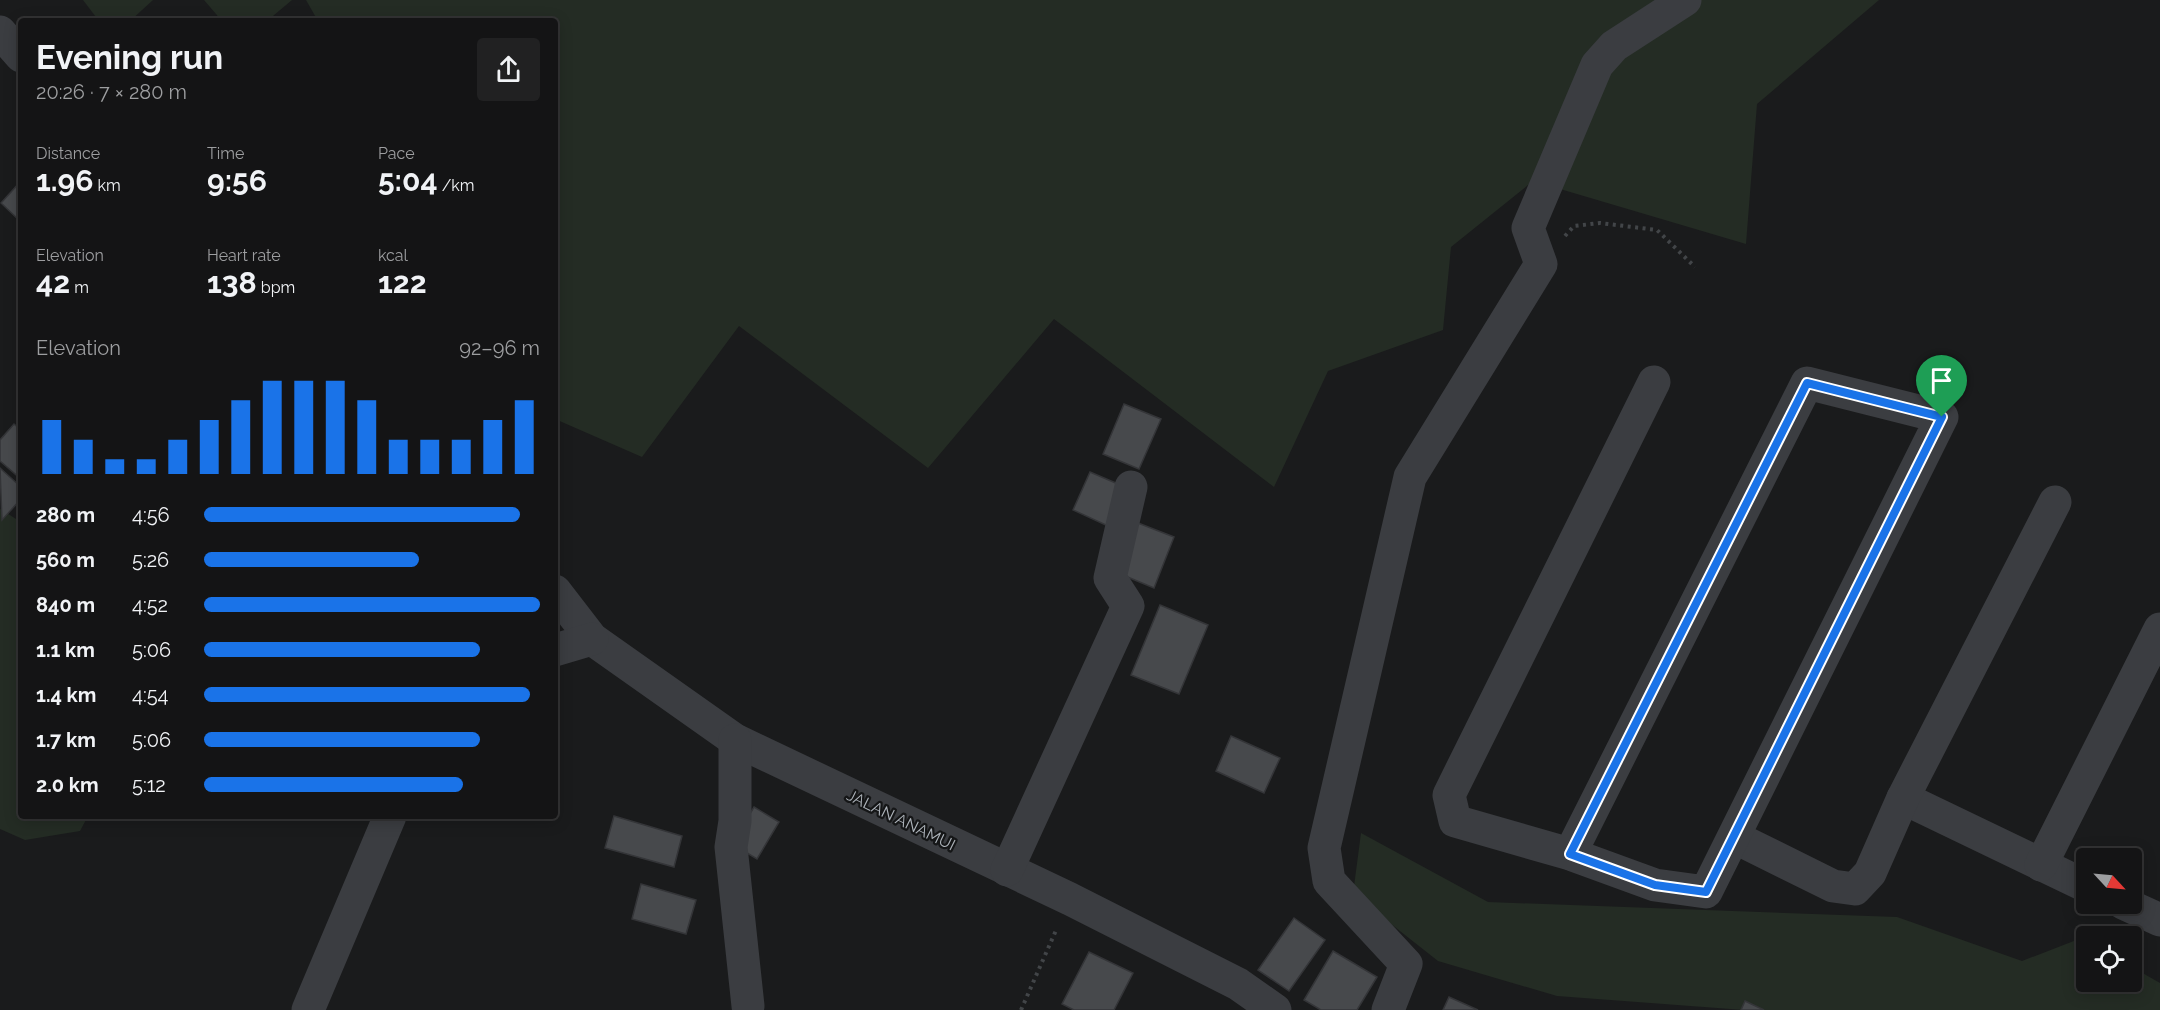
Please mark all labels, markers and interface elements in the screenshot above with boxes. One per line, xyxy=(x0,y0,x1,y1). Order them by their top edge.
text: Evening run xyxy=(36,38,223,77)
button: share xyxy=(477,38,540,101)
text: 20:26 · 7 × 280 m xyxy=(36,80,187,104)
text: Distance xyxy=(36,144,100,163)
text: Time xyxy=(207,144,244,163)
text: Pace xyxy=(378,144,415,163)
text: 1.96 xyxy=(36,163,93,198)
text: 9:56 xyxy=(207,163,267,198)
text: 5:04 xyxy=(378,163,438,198)
text: km xyxy=(93,176,121,195)
text: /km xyxy=(438,176,475,195)
text: Elevation xyxy=(36,246,104,265)
text: Heart rate xyxy=(207,246,281,265)
text: kcal xyxy=(378,246,408,265)
text: 42 xyxy=(36,265,70,300)
text: 138 xyxy=(207,265,257,300)
text: 122 xyxy=(378,265,427,300)
text: m xyxy=(70,278,89,297)
text: bpm xyxy=(257,278,295,297)
text: Elevation xyxy=(36,336,121,360)
text: 92–96 m xyxy=(459,336,540,360)
pin xyxy=(1916,355,1967,417)
icon: arrive xyxy=(1925,364,1958,397)
text: 280 m xyxy=(36,503,95,527)
text: 4:56 xyxy=(132,503,170,527)
text: 560 m xyxy=(36,548,95,572)
text: 5:26 xyxy=(132,548,169,572)
text: 840 m xyxy=(36,593,95,617)
text: 4:52 xyxy=(132,593,168,617)
text: 1.1 km xyxy=(36,638,95,662)
text: 5:06 xyxy=(132,638,171,662)
text: 1.4 km xyxy=(36,683,96,707)
text: 4:54 xyxy=(132,683,169,707)
text: 1.7 km xyxy=(36,728,96,752)
text: 5:06 xyxy=(132,728,171,752)
text: 2.0 km xyxy=(36,773,99,797)
text: 5:12 xyxy=(132,773,166,797)
street label: JALAN ANAMUI xyxy=(844,786,958,854)
north arrow xyxy=(2076,848,2142,914)
map controls xyxy=(2076,848,2142,992)
button: locate xyxy=(2076,926,2142,992)

